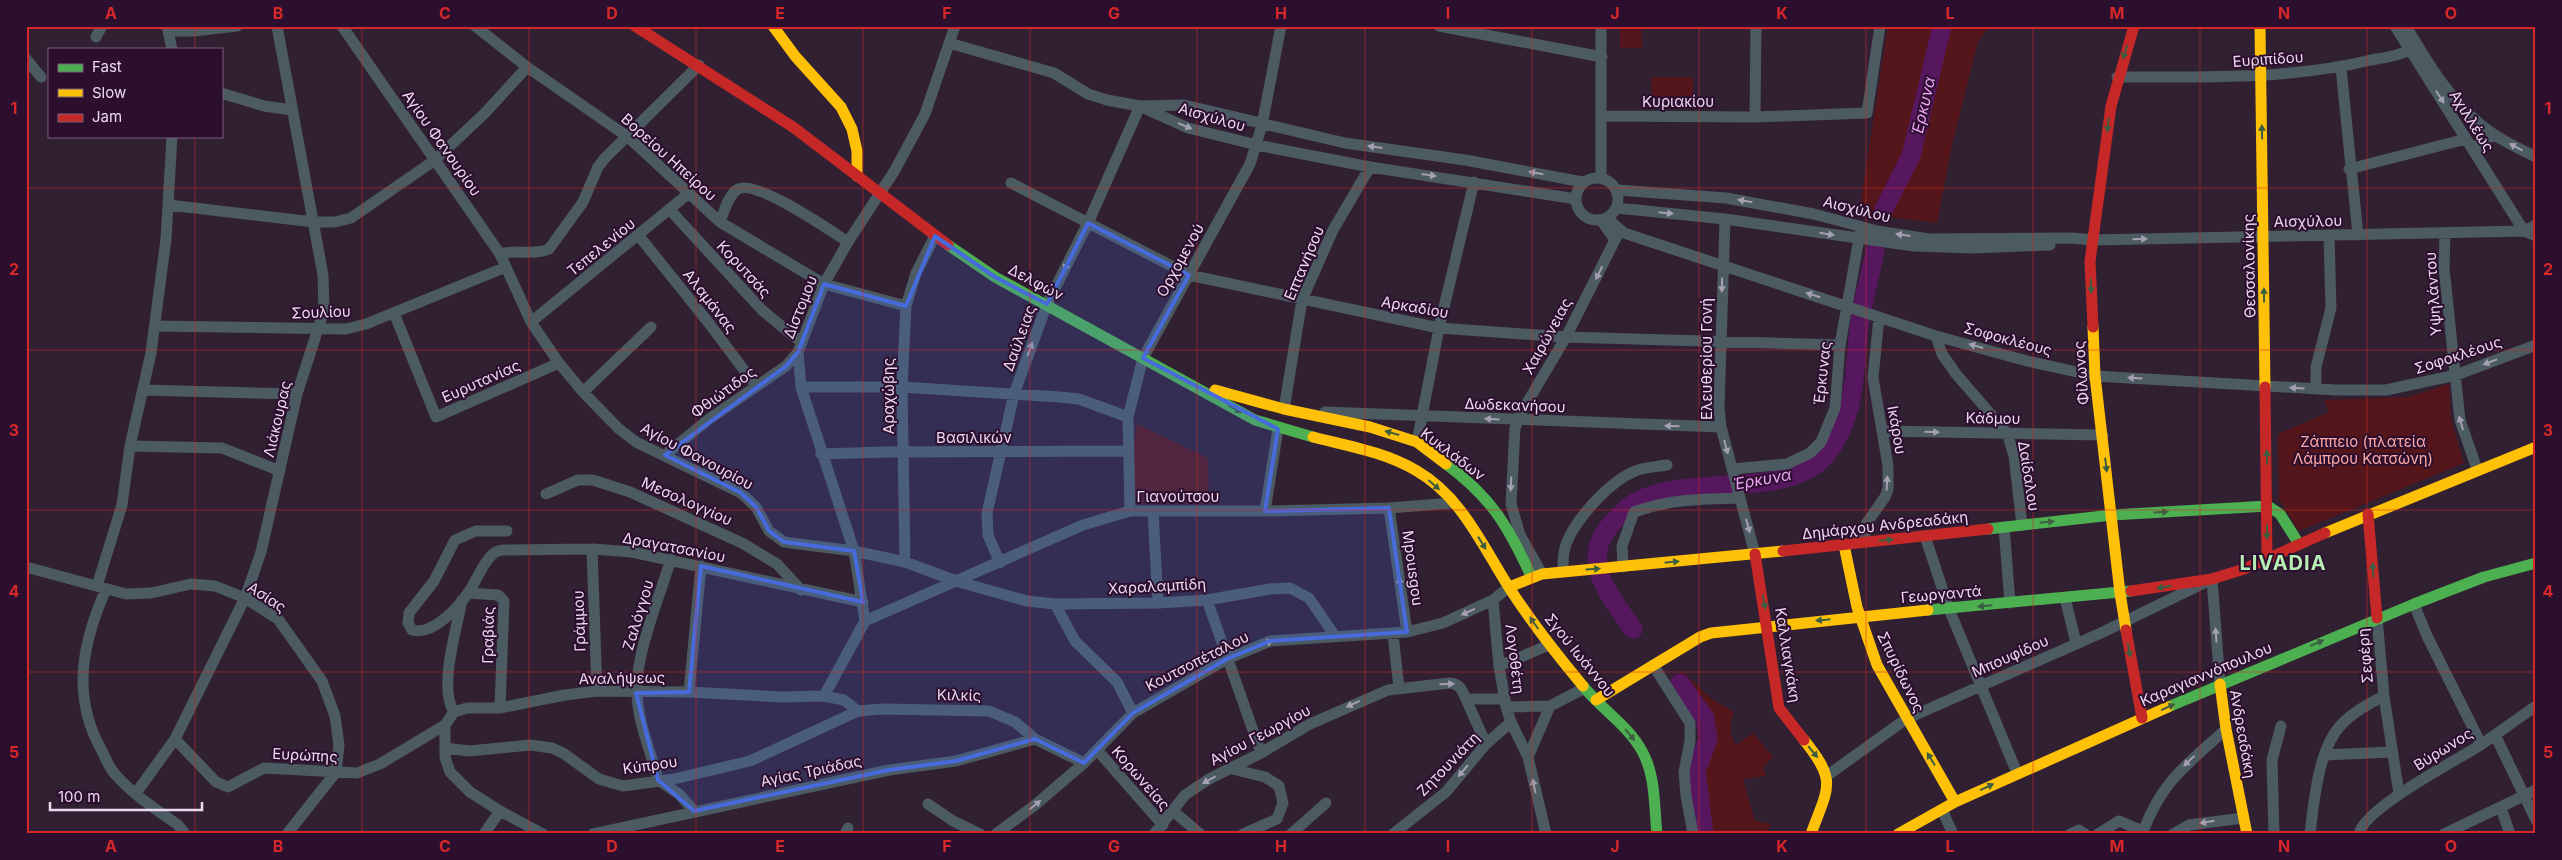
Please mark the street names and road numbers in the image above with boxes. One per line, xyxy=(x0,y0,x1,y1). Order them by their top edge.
street label: Ευριπίδου xyxy=(2232,47,2304,71)
street label: Αγίου Φανουρίου xyxy=(398,86,486,200)
street label: Αχιλλέως xyxy=(2446,87,2498,155)
street label: Κυριακίου xyxy=(1642,92,1714,111)
street label: Αισχύλου xyxy=(1176,98,1248,136)
street label: Βορείου Ηπείρου xyxy=(617,109,721,205)
street label: Αισχύλου xyxy=(1821,191,1893,227)
street label: Αισχύλου xyxy=(2273,211,2343,231)
street label: Τεπελενίου xyxy=(563,214,639,280)
street label: Θεσσαλονίκης xyxy=(2239,214,2259,318)
street label: Ορχομενού xyxy=(1152,220,1208,300)
street label: Επτανήσου xyxy=(1280,223,1328,303)
street label: Κορυτσάς xyxy=(713,237,775,301)
street label: Υψηλάντου xyxy=(2421,251,2445,337)
street label: Δελφών xyxy=(1005,260,1067,304)
street label: Αλαμάνας xyxy=(679,265,741,337)
street label: Δίστομου xyxy=(779,273,821,341)
street label: Αρκαδίου xyxy=(1380,292,1450,322)
street label: Χαιρώνειας xyxy=(1518,294,1576,378)
street label: Ελευθερίου Γονή xyxy=(1697,298,1716,420)
street label: Σουλίου xyxy=(291,301,351,323)
street label: Δαύλειας xyxy=(998,302,1040,374)
street label: Σοφοκλέους xyxy=(1962,318,2054,360)
street label: Σοφοκλέους xyxy=(2412,332,2504,378)
street label: Έρκυνας xyxy=(1809,340,1835,406)
street label: Φίλωνος xyxy=(2069,340,2093,406)
street label: Ευρυτανίας xyxy=(439,355,523,407)
street label: Αραχώβης xyxy=(879,358,898,434)
street label: Φθιώτιδος xyxy=(687,362,759,422)
street label: Λιάκουρας xyxy=(259,379,295,459)
street label: Δωδεκανήσου xyxy=(1464,394,1566,416)
street label: Ικάρου xyxy=(1883,404,1911,456)
street label: Κάδμου xyxy=(1965,408,2021,428)
street label: Αγίου Φανουρίου xyxy=(637,418,757,494)
street label: Κυκλάδων xyxy=(1417,424,1489,485)
street label: Βασιλικών xyxy=(936,428,1012,447)
street label: Δαίδαλου xyxy=(2014,440,2044,512)
street label: Μεσολογγίου xyxy=(639,473,735,529)
street label: Γιανούτσου xyxy=(1137,487,1219,506)
street label: Δημάρχου Ανδρεαδάκη xyxy=(1801,507,1969,543)
street label: Δραγατσανίου xyxy=(621,528,727,566)
street label: Mpousgou xyxy=(1398,529,1428,607)
street label: Χαραλαμπίδη xyxy=(1108,574,1206,598)
street label: Ζαλόγγου xyxy=(618,577,658,653)
street label: Ασίας xyxy=(244,578,290,616)
street label: Γεωργαντά xyxy=(1900,581,1982,607)
street label: Γράμμου xyxy=(568,590,590,652)
street label: Γραβιάς xyxy=(478,606,498,664)
street label: Καλλιαγκάκη xyxy=(1771,606,1805,704)
street label: Σγού Ιωάννου xyxy=(1541,610,1619,700)
street label: Λογοθέτη xyxy=(1501,623,1529,695)
street label: Κουτσοπέταλου xyxy=(1142,627,1252,695)
street label: Σπυρίδωνος xyxy=(1873,628,1929,716)
street label: Σεφέρη xyxy=(2353,628,2377,684)
street label: Μπουφίδου xyxy=(1969,631,2051,681)
street label: Καραγιαννόπουλου xyxy=(2137,638,2275,710)
street label: Αναλήψεως xyxy=(579,668,665,688)
street label: Κιλκίς xyxy=(937,685,981,705)
street label: Ανδρεαδάκη xyxy=(2226,688,2260,780)
street label: Αγίου Γεωργίου xyxy=(1206,700,1314,770)
street label: Βύρωνος xyxy=(2410,723,2476,775)
street label: Ζητουνιάτη xyxy=(1413,728,1483,800)
street label: Κορωνείας xyxy=(1108,742,1174,814)
street label: Ευρώπης xyxy=(272,744,338,766)
street label: Αγίας Τριάδας xyxy=(759,751,863,791)
street label: Κύπρου xyxy=(621,752,679,778)

